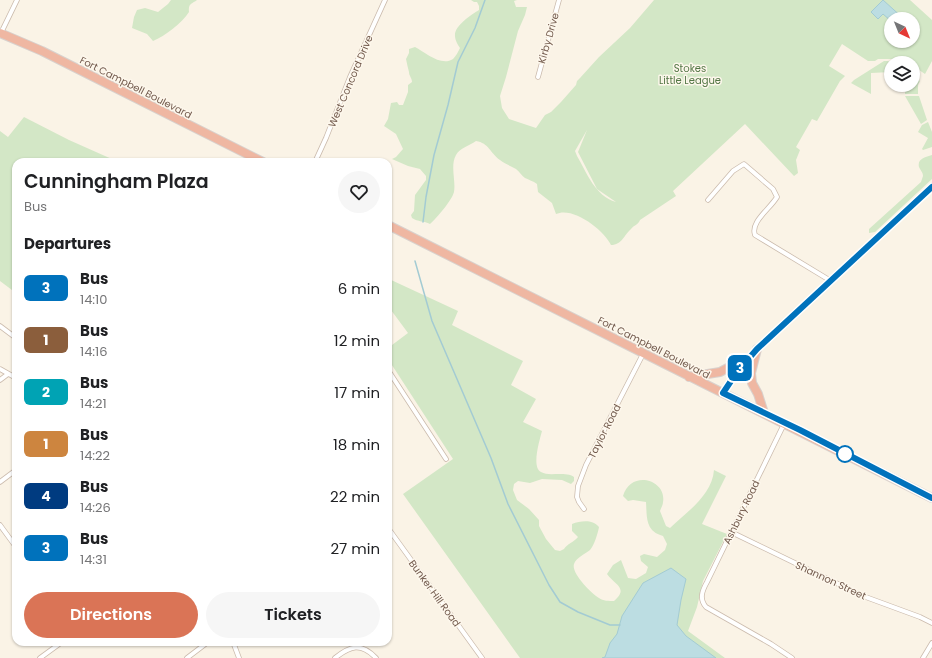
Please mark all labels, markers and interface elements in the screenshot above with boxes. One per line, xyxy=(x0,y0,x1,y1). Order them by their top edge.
street label: Kirby Drive xyxy=(534,11,563,65)
north arrow xyxy=(884,12,920,48)
map controls xyxy=(884,12,920,92)
street label: West Concord Drive xyxy=(324,33,377,130)
street label: Fort Campbell Boulevard xyxy=(77,53,194,122)
button: layers xyxy=(884,56,920,92)
park label: Stokes Little League xyxy=(659,61,721,88)
text: Cunningham Plaza xyxy=(24,168,209,195)
button: heart xyxy=(338,171,380,213)
text: Bus xyxy=(24,197,47,216)
text: Departures xyxy=(24,233,111,254)
text: Bus xyxy=(80,268,108,289)
text: 3 xyxy=(42,278,50,298)
text: 6 min xyxy=(338,278,380,299)
text: 14:10 xyxy=(80,290,107,309)
street label: Fort Campbell Boulevard xyxy=(595,313,712,382)
text: Bus xyxy=(80,320,108,341)
text: 1 xyxy=(43,330,49,350)
text: 12 min xyxy=(334,330,380,351)
text: 14:16 xyxy=(80,342,108,361)
line badge: 3 xyxy=(727,355,753,381)
text: 3 xyxy=(736,358,744,378)
text: Bus xyxy=(80,372,108,393)
text: 2 xyxy=(42,382,50,402)
text: 17 min xyxy=(334,382,380,403)
text: 14:21 xyxy=(80,394,107,413)
street label: Taylor Road xyxy=(584,402,625,461)
text: Bus xyxy=(80,424,108,445)
text: 1 xyxy=(43,434,49,454)
text: 18 min xyxy=(333,434,380,455)
unlabelled marker xyxy=(836,445,854,463)
text: 14:22 xyxy=(80,446,110,465)
text: Bus xyxy=(80,476,108,497)
street label: Ashbury Road xyxy=(719,478,763,547)
text: 4 xyxy=(41,486,51,506)
text: 22 min xyxy=(330,486,380,507)
text: 14:26 xyxy=(80,498,111,517)
text: Bus xyxy=(80,528,108,549)
text: 3 xyxy=(42,538,50,558)
text: 27 min xyxy=(330,538,380,559)
text: 14:31 xyxy=(80,550,107,569)
street label: Bunker Hill Road xyxy=(405,557,464,630)
street label: Shannon Street xyxy=(793,557,869,604)
button: Directions xyxy=(24,592,198,638)
button: Tickets xyxy=(206,592,380,638)

